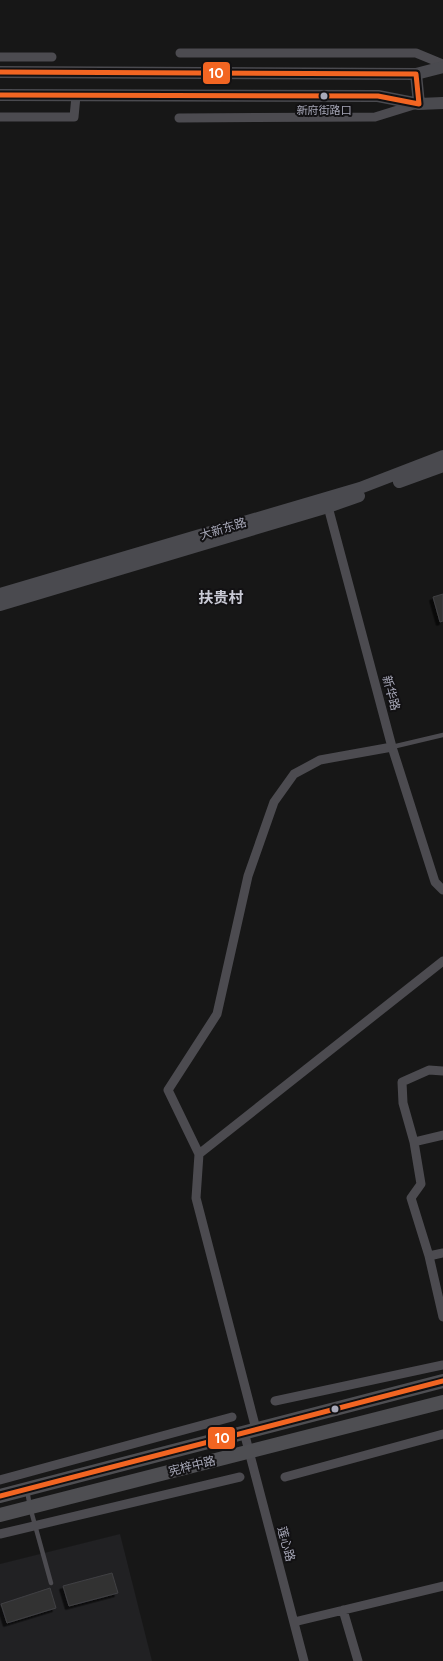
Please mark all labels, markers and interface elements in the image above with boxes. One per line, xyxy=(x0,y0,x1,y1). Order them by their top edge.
line badge: 10 xyxy=(202,61,231,85)
text: 10 xyxy=(209,65,223,82)
marker: 新府街路口 xyxy=(319,91,329,101)
place label: 新府街路口 xyxy=(297,104,352,117)
street label: 大新东路 xyxy=(198,515,248,543)
district label: 扶贵村 xyxy=(198,589,244,607)
street label: 新华路 xyxy=(380,674,402,712)
unlabelled marker xyxy=(330,1404,340,1414)
line badge: 10 xyxy=(207,1426,236,1450)
text: 10 xyxy=(215,1430,229,1447)
street label: 宪梓中路 xyxy=(167,1453,217,1479)
street label: 莲心路 xyxy=(275,1525,297,1563)

